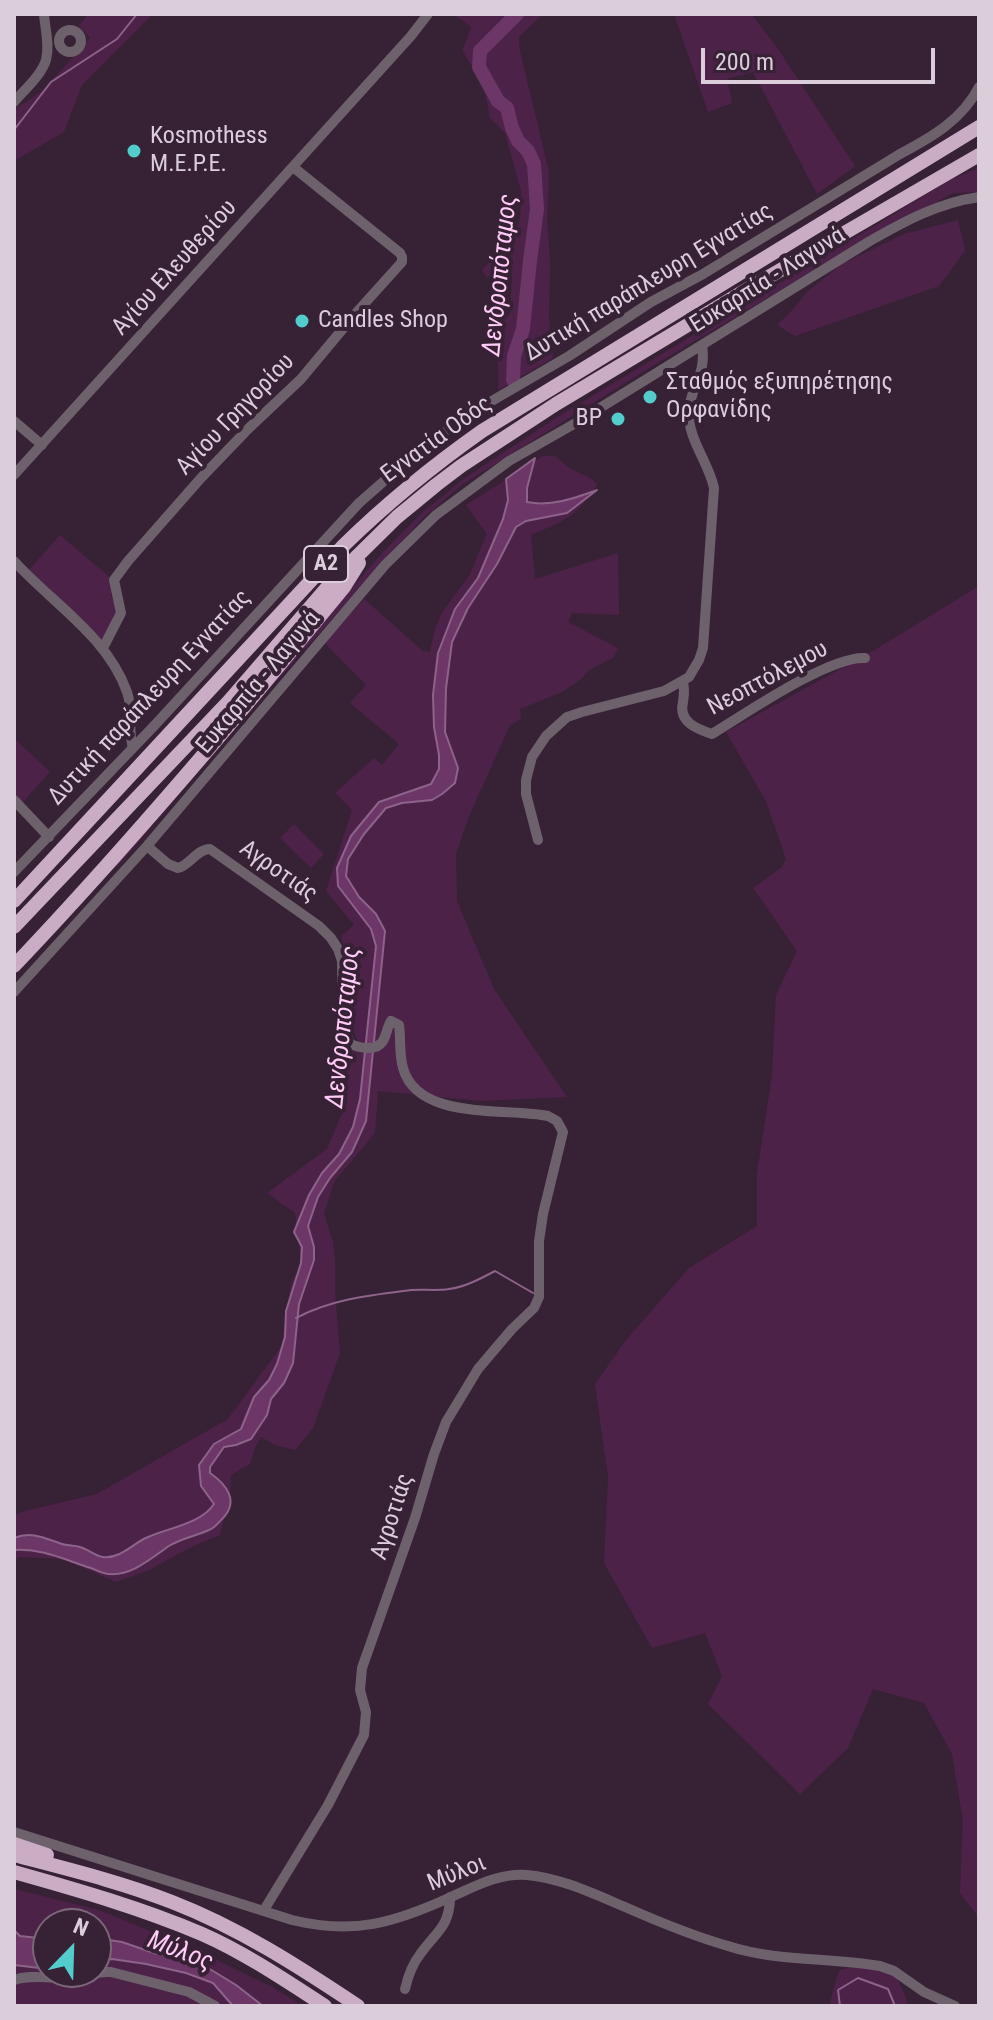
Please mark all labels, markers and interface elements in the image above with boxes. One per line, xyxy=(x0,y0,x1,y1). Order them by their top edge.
scale bar xyxy=(705,32,939,82)
text: 200 m xyxy=(715,48,774,76)
place label: Kosmothess M.E.P.E. xyxy=(150,123,268,179)
marker: Kosmothess M.E.P.E. xyxy=(125,142,143,160)
water label: Δενδροπόταμος xyxy=(477,193,525,357)
street label: Αγίου Ελευθερίου xyxy=(107,194,243,342)
street label: Δυτική παράπλευρη Εγνατίας xyxy=(520,197,778,369)
street label: Ευκαρπία - Λαγυνά xyxy=(685,222,851,340)
place label: Candles Shop xyxy=(318,307,448,335)
marker: Candles Shop xyxy=(293,312,311,330)
street label: Αγίου Γρηγορίου xyxy=(171,348,301,482)
place label: Σταθμός εξυπηρέτησης Ορφανίδης xyxy=(666,369,893,425)
marker: Σταθμός εξυπηρέτησης Ορφανίδης xyxy=(641,388,659,406)
street label: Εγνατία Οδός xyxy=(376,390,498,490)
place label: BP xyxy=(576,405,602,433)
marker: BP xyxy=(609,410,627,428)
road number: Α2 xyxy=(304,546,348,582)
street label: Δυτική παράπλευρη Εγνατίας xyxy=(43,584,257,812)
street label: Ευκαρπία - Λαγυνά xyxy=(191,606,327,760)
street label: Νεοπτόλεμου xyxy=(703,635,833,723)
street label: Αγροτιάς xyxy=(233,835,323,909)
water label: Δενδροπόταμος xyxy=(320,945,368,1109)
street label: Αγροτιάς xyxy=(366,1470,420,1564)
street label: Μύλοι xyxy=(424,1849,490,1899)
north arrow xyxy=(32,1908,112,1988)
text: N xyxy=(70,1913,92,1941)
water label: Μύλος xyxy=(143,1925,217,1979)

